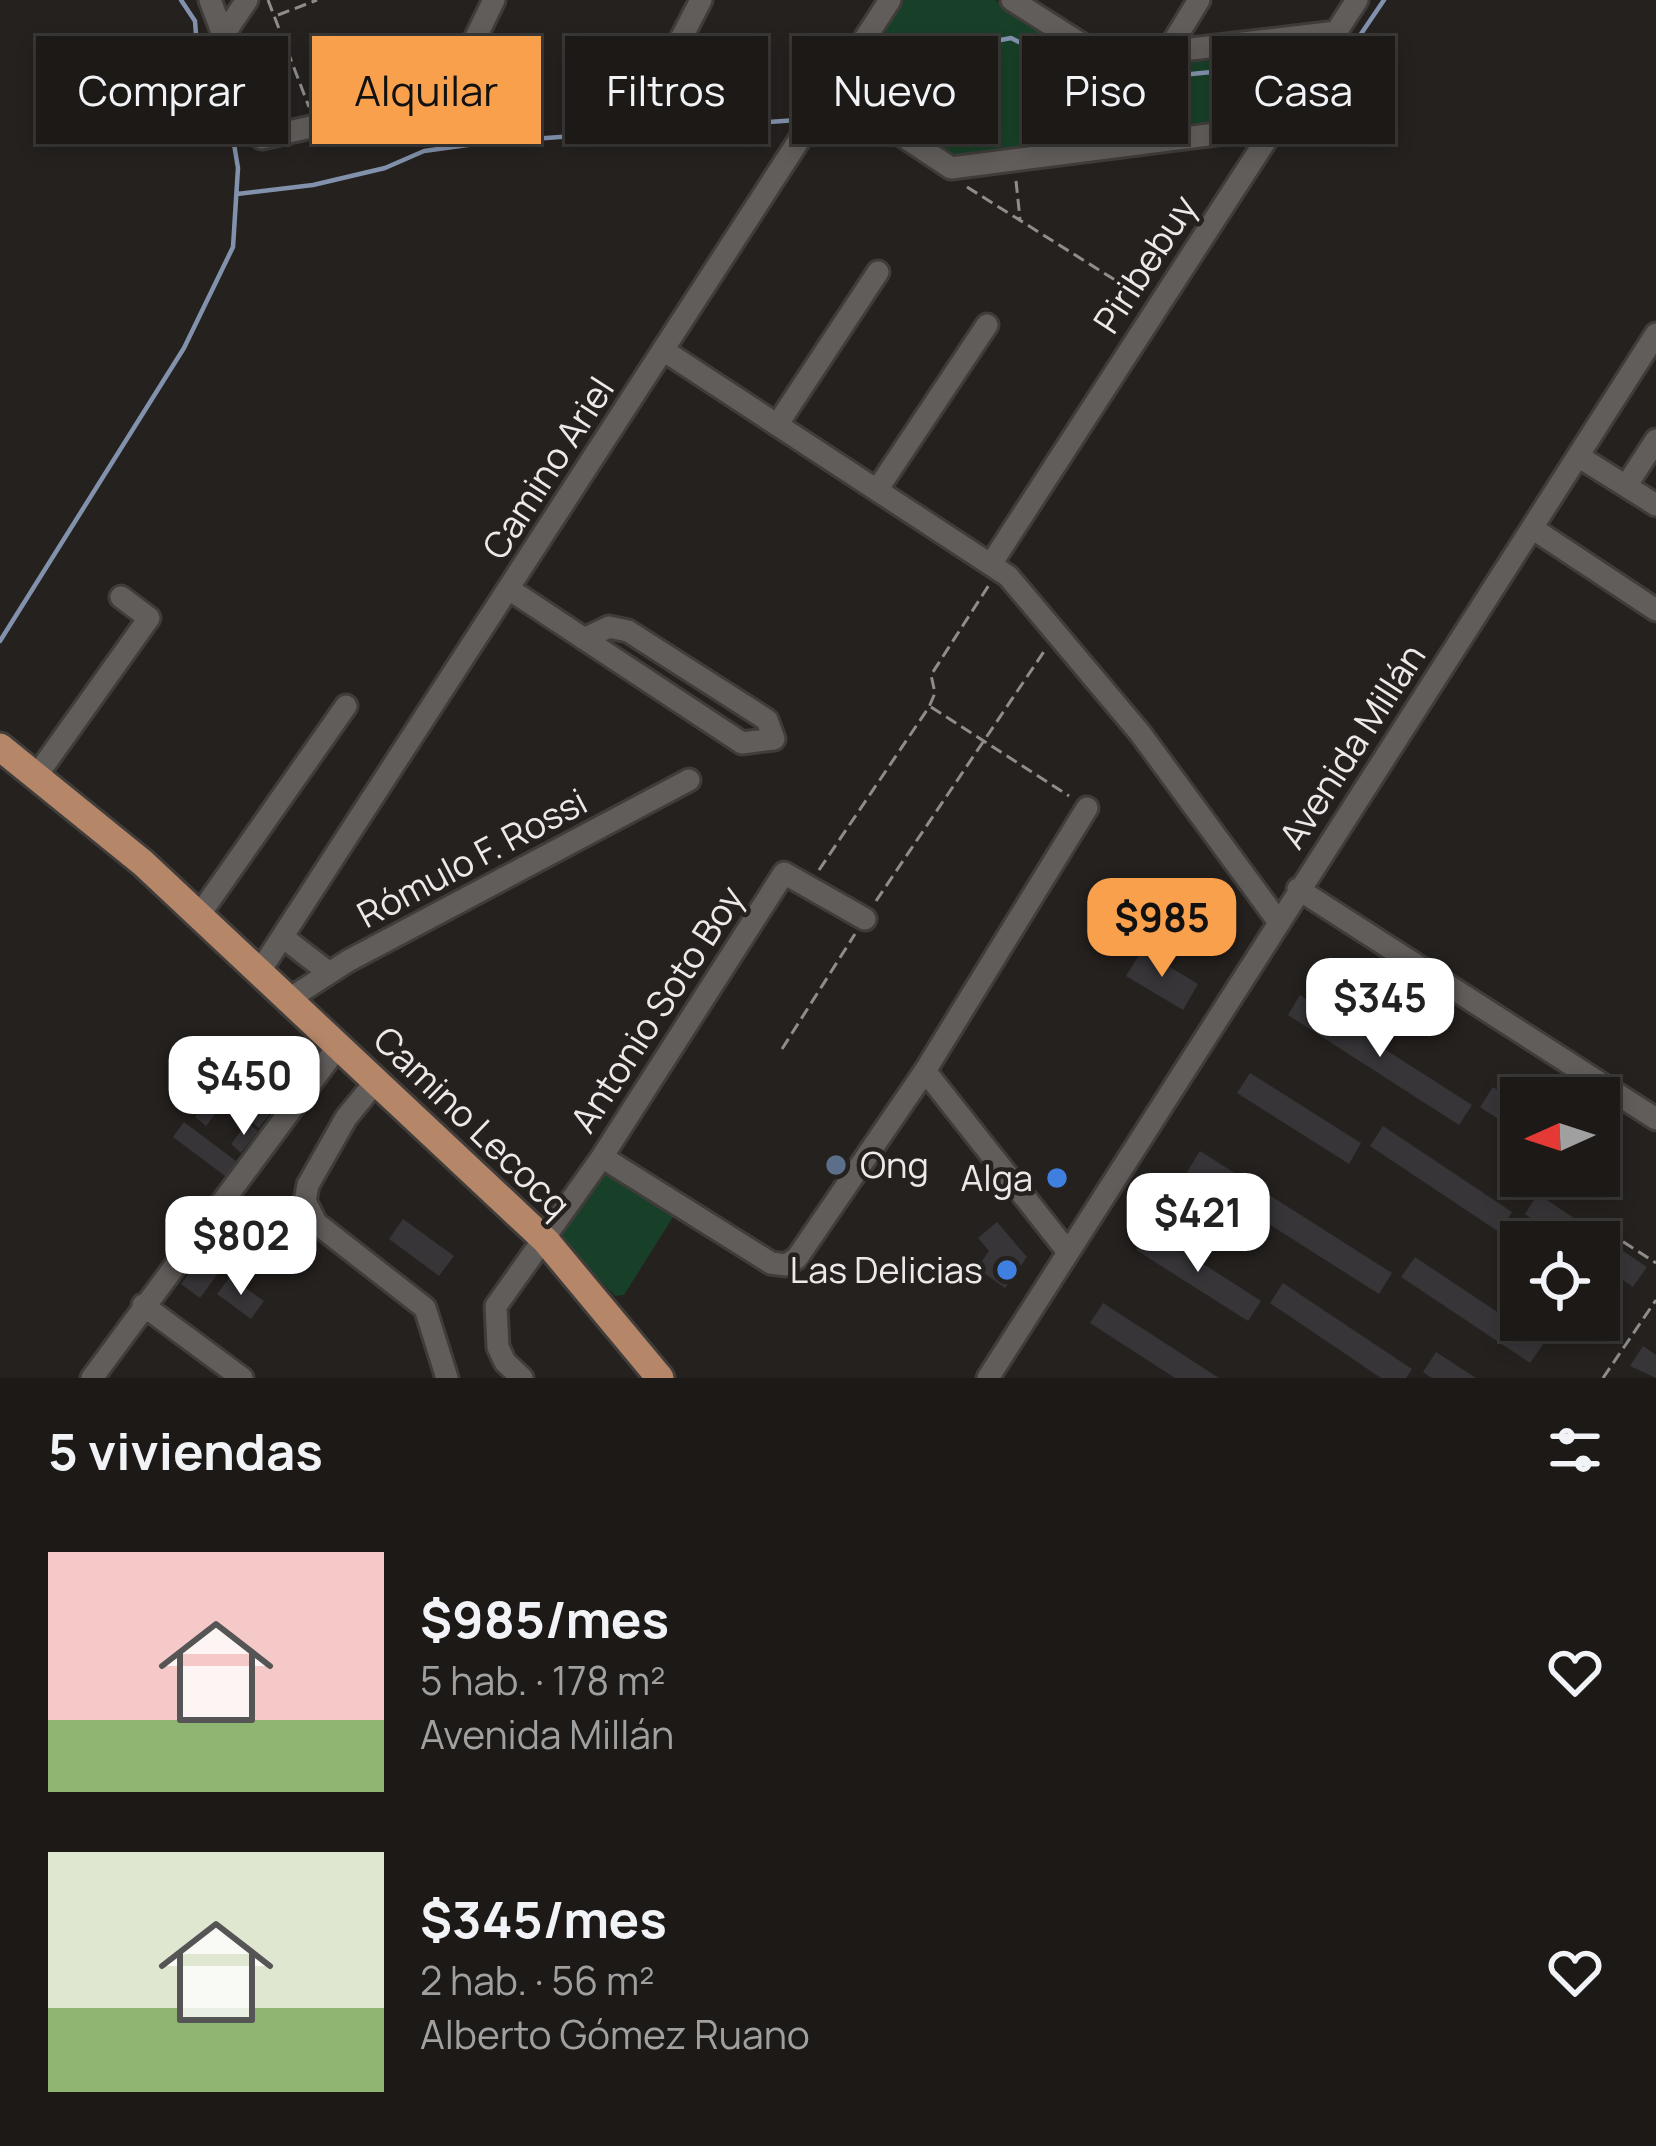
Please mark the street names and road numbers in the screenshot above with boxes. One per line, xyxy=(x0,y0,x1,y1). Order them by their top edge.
street label: Piribebuy xyxy=(1082,185,1207,342)
street label: Camino Ariel xyxy=(470,367,625,568)
street label: Avenida Millán xyxy=(1267,634,1436,857)
street label: Rómulo F. Rossi xyxy=(349,777,595,939)
street label: Antonio Soto Boy xyxy=(558,876,755,1141)
street label: Camino Lecocq xyxy=(363,1015,581,1228)

